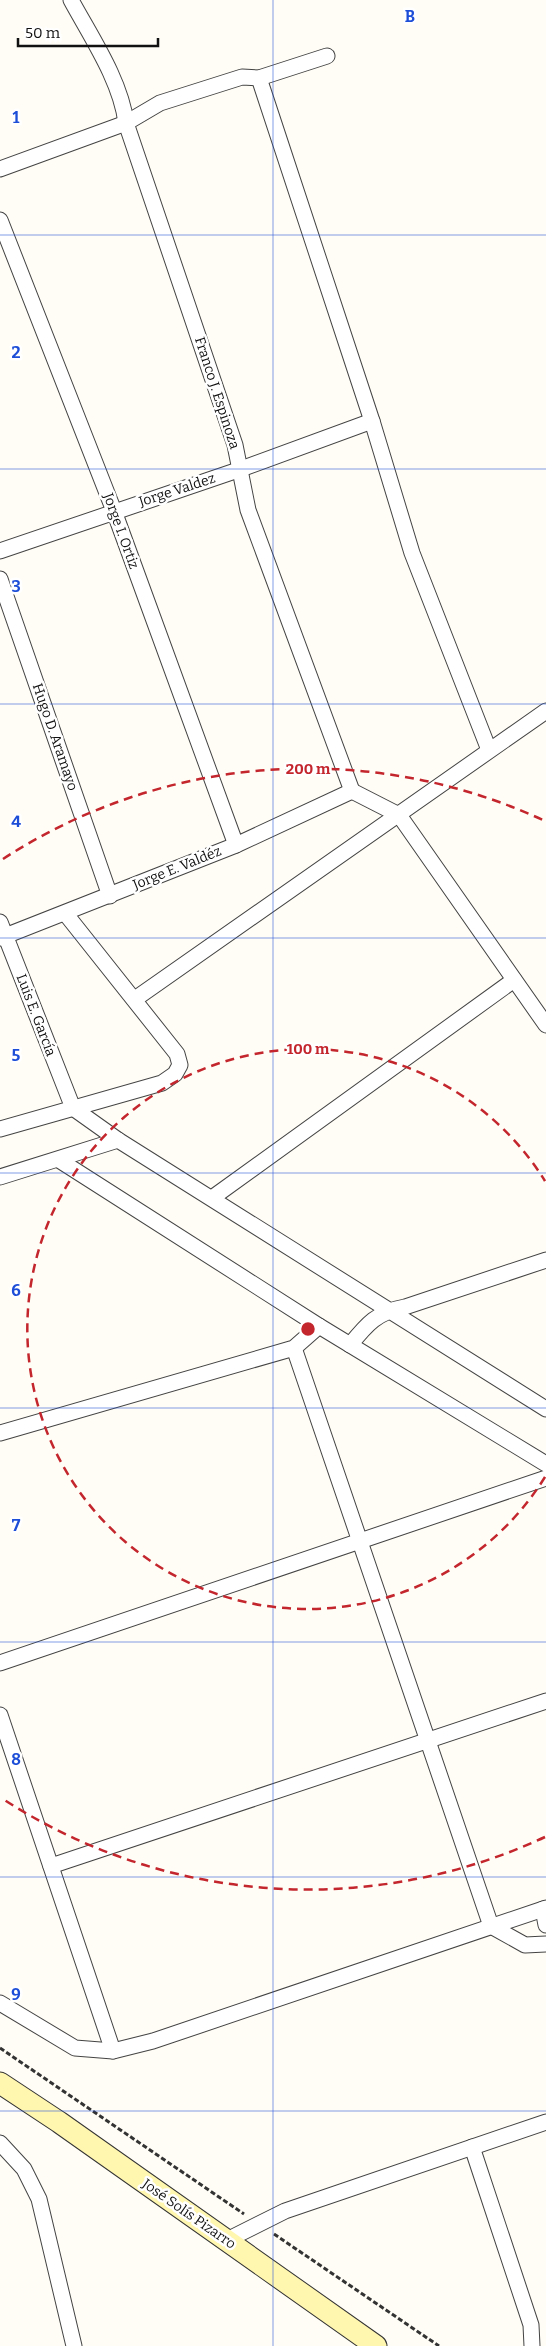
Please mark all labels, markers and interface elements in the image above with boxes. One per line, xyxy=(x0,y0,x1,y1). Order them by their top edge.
text: B xyxy=(405,7,415,26)
scale bar xyxy=(18,15,158,47)
text: 50 m xyxy=(25,24,61,42)
text: 1 xyxy=(13,108,20,127)
street label: Franco J. Espinoza xyxy=(191,335,243,452)
text: 2 xyxy=(11,343,21,362)
street label: Jorge Valdez xyxy=(136,470,218,511)
street label: Jorge I. Ortiz xyxy=(99,490,143,572)
text: 3 xyxy=(11,577,21,596)
street label: Hugo D. Aramayo xyxy=(29,681,81,793)
text: 200 m xyxy=(286,760,331,778)
text: 4 xyxy=(11,812,21,831)
street label: Jorge E. Valdéz xyxy=(129,842,224,894)
street label: Luis E. García xyxy=(13,972,60,1059)
text: 100 m xyxy=(287,1040,330,1058)
text: 5 xyxy=(12,1046,21,1065)
text: 6 xyxy=(11,1281,21,1300)
centre of rings xyxy=(299,1320,317,1338)
text: 7 xyxy=(12,1516,21,1535)
text: 8 xyxy=(11,1750,21,1769)
text: 9 xyxy=(11,1985,21,2004)
street label: José Solís Pizarro xyxy=(138,2175,239,2253)

